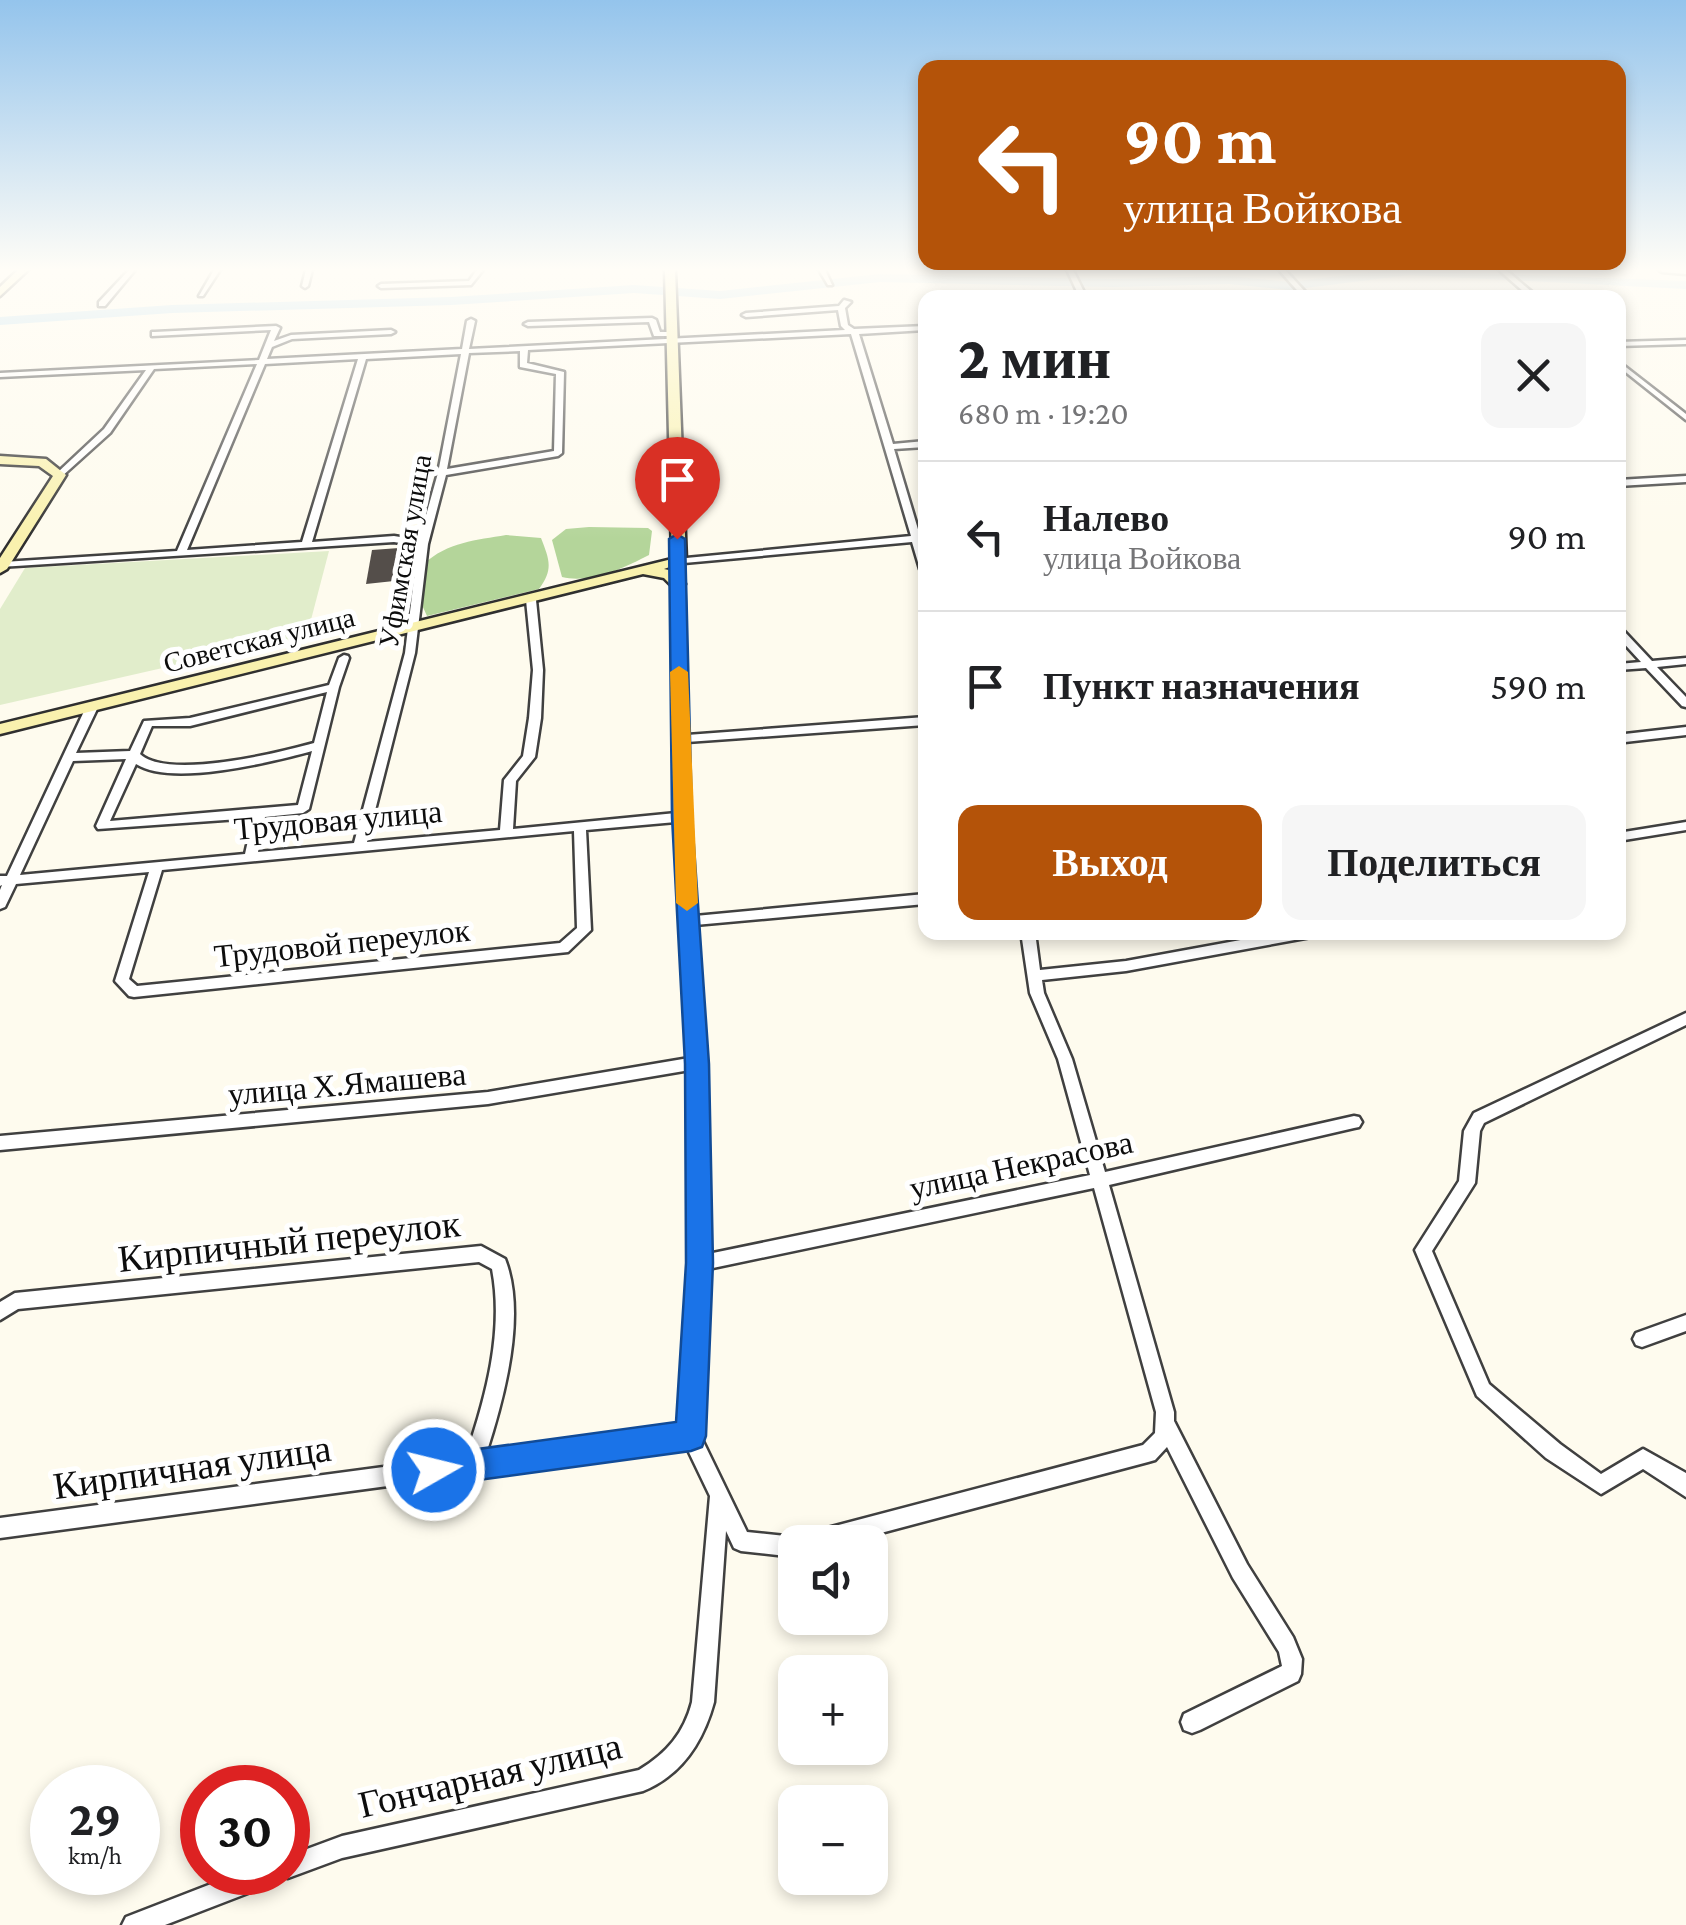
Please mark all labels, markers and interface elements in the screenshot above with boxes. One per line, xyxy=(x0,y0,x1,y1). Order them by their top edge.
icon: left xyxy=(958,100,1088,230)
text: 90 m xyxy=(1123,100,1276,178)
text: улица Войкова xyxy=(1123,183,1402,233)
button: close xyxy=(1481,323,1586,428)
text: 2 мин xyxy=(958,324,1111,391)
text: 680 m · 19:20 xyxy=(958,395,1129,431)
pin xyxy=(635,437,720,540)
street label: Уфимская улица xyxy=(373,451,437,650)
icon: arrive xyxy=(650,452,705,507)
text: Налево xyxy=(1043,497,1169,539)
icon: left xyxy=(958,509,1013,564)
text: 90 m xyxy=(1508,515,1586,557)
text: улица Войкова xyxy=(1043,540,1241,576)
street label: Советская улица xyxy=(160,601,358,679)
icon: arrive xyxy=(958,659,1013,714)
text: Пункт назначения xyxy=(1043,665,1360,707)
text: 590 m xyxy=(1490,665,1586,707)
street label: Трудовая улица xyxy=(232,793,444,847)
button: Выход xyxy=(958,805,1262,920)
button: Поделиться xyxy=(1282,805,1586,920)
street label: Трудовой переулок xyxy=(212,912,472,974)
street label: улица Х.Ямашева xyxy=(227,1056,467,1112)
street label: улица Некрасова xyxy=(906,1124,1136,1206)
street label: Кирпичный переулок xyxy=(116,1202,463,1280)
position arrow xyxy=(382,1418,486,1522)
street label: Кирпичная улица xyxy=(50,1427,334,1507)
map controls xyxy=(778,1525,888,1895)
button: sound xyxy=(778,1525,888,1635)
button: + xyxy=(778,1655,888,1765)
street label: Гончарная улица xyxy=(354,1724,626,1826)
speed limit sign: 30 xyxy=(180,1765,310,1895)
button: − xyxy=(778,1785,888,1895)
text: 29 xyxy=(69,1790,121,1846)
text: km/h xyxy=(68,1842,122,1869)

